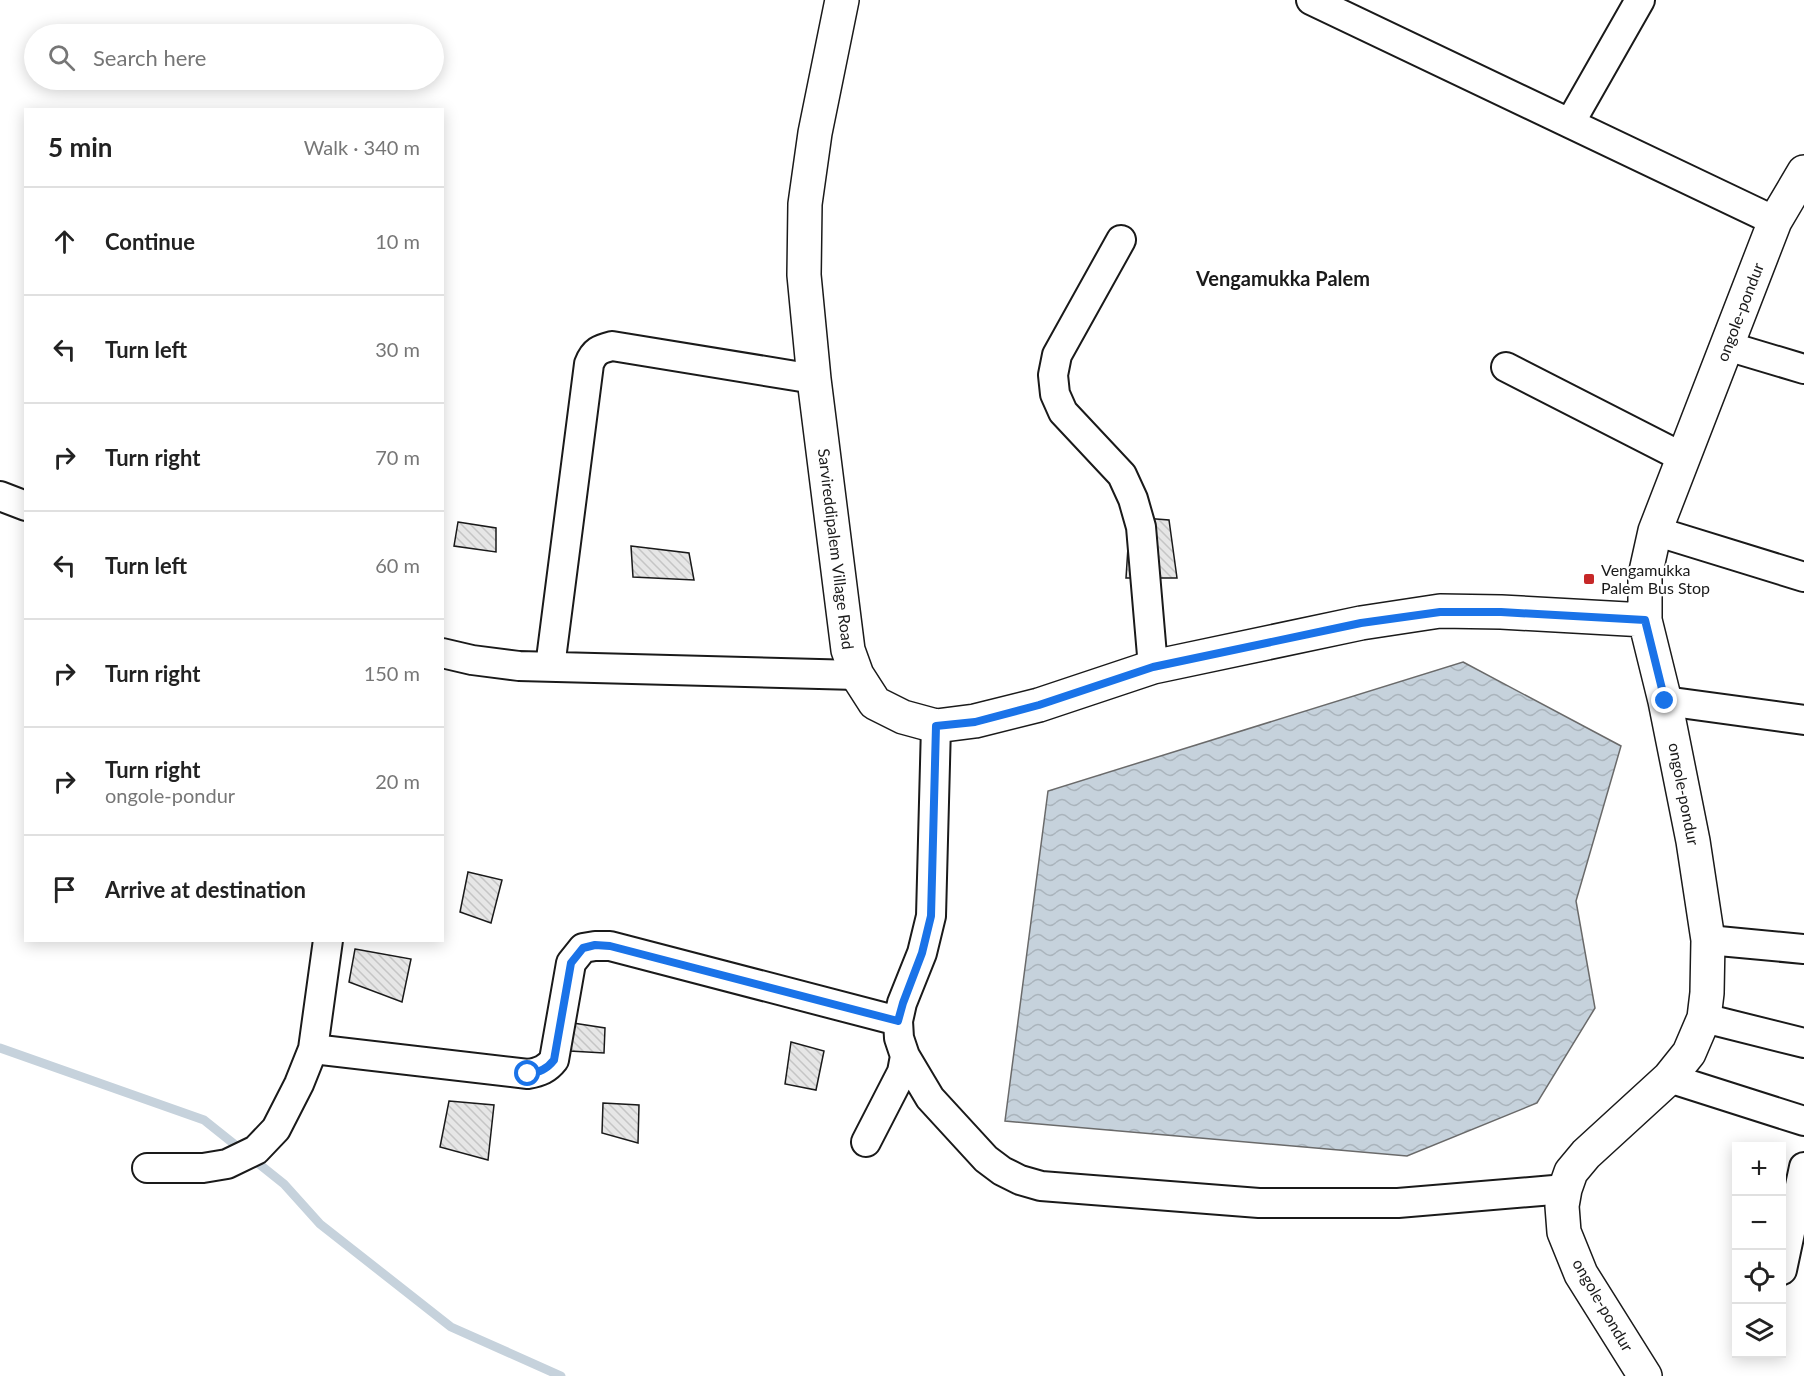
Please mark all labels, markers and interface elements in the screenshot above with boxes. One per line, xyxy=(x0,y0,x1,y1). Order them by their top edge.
search box xyxy=(24,24,444,90)
icon: search xyxy=(45,41,78,74)
text: Search here xyxy=(93,44,206,71)
text: 5 min xyxy=(48,131,112,163)
text: Walk · 340 m xyxy=(304,135,420,159)
icon: ahead xyxy=(48,225,81,258)
text: Continue xyxy=(105,228,195,255)
text: 10 m xyxy=(375,229,420,253)
street label: ongole-pondur xyxy=(1712,260,1767,364)
district label: Vengamukka Palem xyxy=(1195,266,1370,290)
icon: left xyxy=(48,333,81,366)
text: Turn left xyxy=(105,336,187,363)
text: 30 m xyxy=(375,337,420,361)
icon: right xyxy=(48,441,81,474)
text: Turn right xyxy=(105,444,200,471)
text: 70 m xyxy=(375,445,420,469)
street label: Sarvireddipalem Village Road xyxy=(815,447,858,651)
icon: left xyxy=(48,549,81,582)
text: Turn left xyxy=(105,552,187,579)
text: 60 m xyxy=(375,553,420,577)
place label: Vengamukka Palem Bus Stop xyxy=(1601,560,1710,597)
marker: Vengamukka Palem Bus Stop xyxy=(1582,572,1596,586)
icon: right xyxy=(48,657,81,690)
text: Turn right xyxy=(105,660,200,687)
text: 150 m xyxy=(364,661,420,685)
route end xyxy=(1651,687,1677,713)
street label: ongole-pondur xyxy=(1665,741,1704,847)
text: Turn right xyxy=(105,756,200,783)
icon: right xyxy=(48,765,81,798)
text: 20 m xyxy=(375,769,420,793)
text: ongole-pondur xyxy=(105,783,235,807)
icon: arrive xyxy=(48,873,81,906)
text: Arrive at destination xyxy=(105,876,306,903)
route start xyxy=(514,1060,540,1086)
map controls xyxy=(1732,1142,1786,1358)
button: + xyxy=(1732,1142,1786,1196)
button: − xyxy=(1732,1196,1786,1250)
button: locate xyxy=(1732,1250,1786,1304)
street label: ongole-pondur xyxy=(1569,1255,1638,1355)
button: layers xyxy=(1732,1304,1786,1358)

